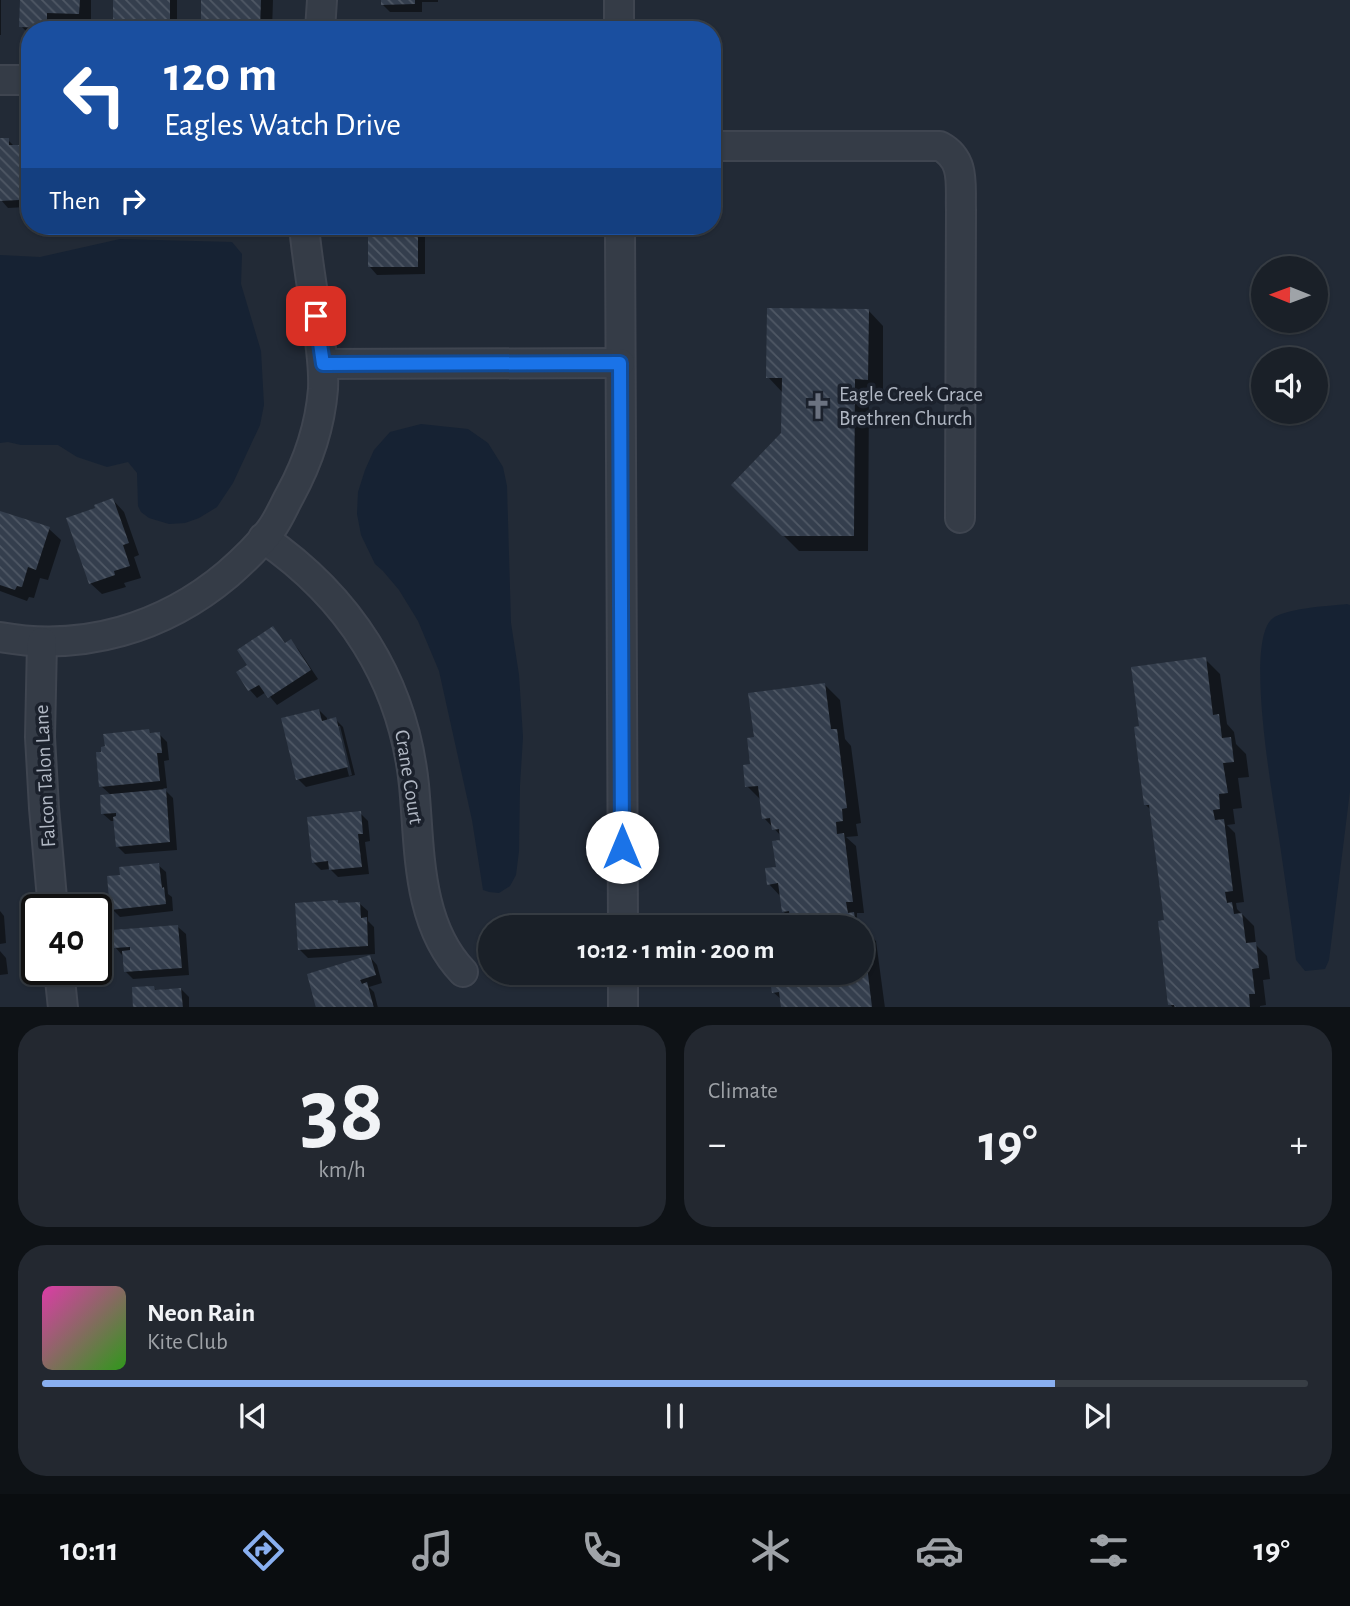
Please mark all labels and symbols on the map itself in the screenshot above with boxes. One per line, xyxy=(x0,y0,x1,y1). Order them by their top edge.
north arrow xyxy=(1251,256,1328,332)
pin xyxy=(286,286,346,346)
place label: Eagle Creek Grace Brethren Church xyxy=(839,384,983,429)
church icon: Eagle Creek Grace Brethren Church xyxy=(803,391,833,421)
street label: Falcon Talon Lane xyxy=(31,704,59,848)
street label: Crane Court xyxy=(391,728,427,826)
position arrow xyxy=(585,810,659,884)
speed limit sign: 40 xyxy=(21,894,112,985)

